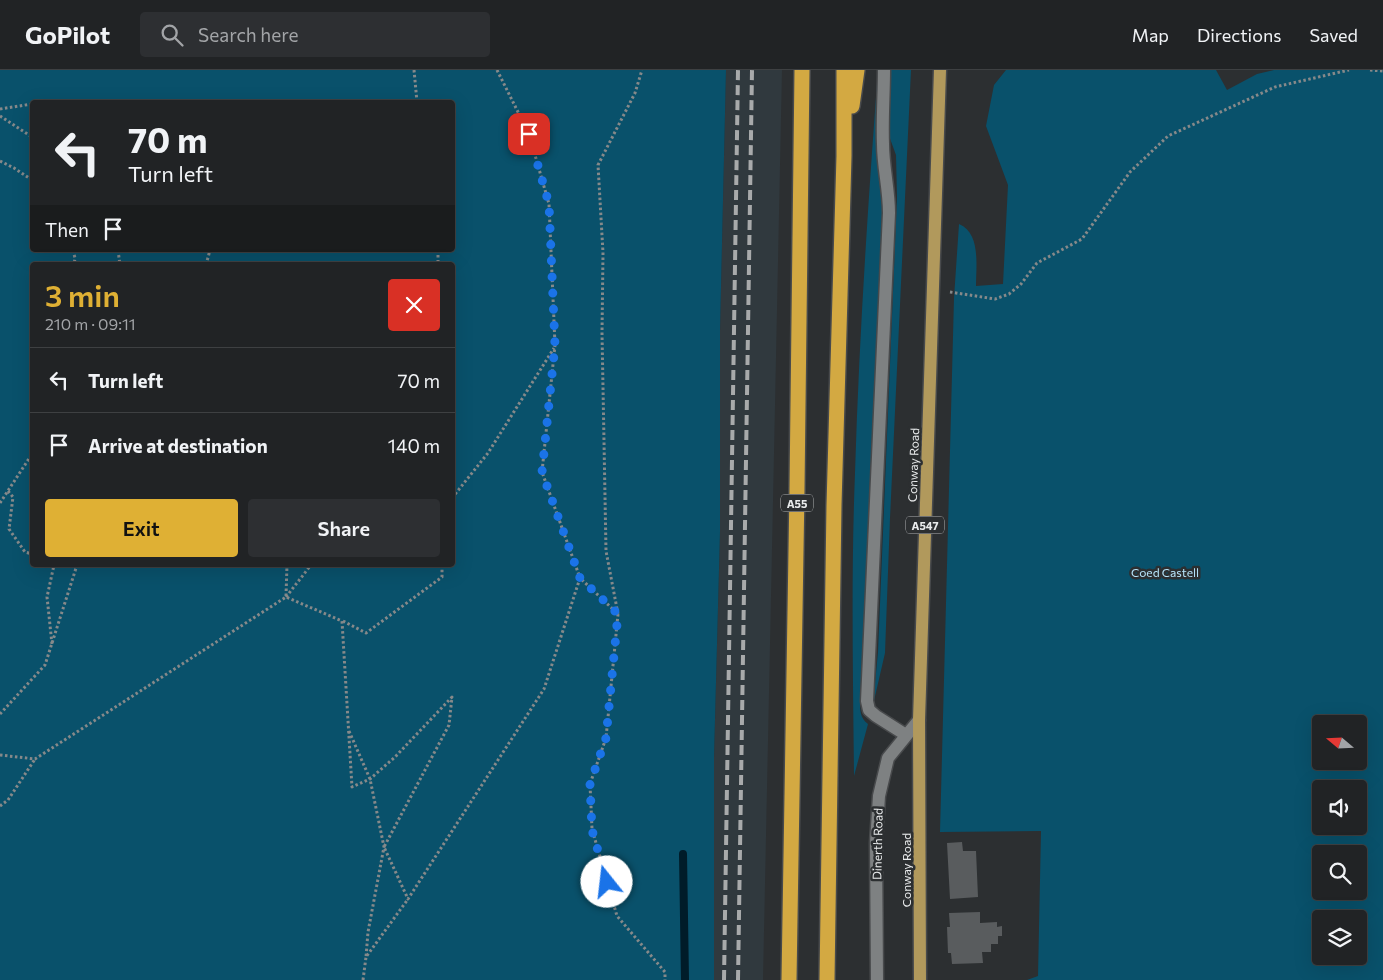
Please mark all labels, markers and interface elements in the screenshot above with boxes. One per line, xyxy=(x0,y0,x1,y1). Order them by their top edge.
search box xyxy=(140,12,490,57)
text: GoPilot xyxy=(25,20,110,49)
icon: search xyxy=(158,21,186,49)
text: Search here xyxy=(198,23,299,46)
text: Map xyxy=(1132,24,1169,46)
text: Directions xyxy=(1197,24,1281,46)
text: Saved xyxy=(1309,24,1358,46)
pin xyxy=(508,113,550,155)
text: 70 m xyxy=(128,117,208,160)
icon: left xyxy=(45,120,110,185)
icon: arrive xyxy=(515,120,543,148)
text: Turn left xyxy=(128,160,213,187)
icon: arrive xyxy=(99,215,127,243)
text: Then xyxy=(45,218,89,241)
text: 3 min xyxy=(45,276,120,313)
button: close xyxy=(388,279,440,331)
text: 210 m · 09:11 xyxy=(45,314,136,333)
icon: left xyxy=(45,366,73,394)
text: Turn left xyxy=(88,369,163,392)
text: 70 m xyxy=(397,369,440,392)
street label: Conway Road xyxy=(905,428,921,502)
icon: arrive xyxy=(45,431,73,459)
text: Arrive at destination xyxy=(88,434,268,457)
text: 140 m xyxy=(388,434,440,457)
road number: A55 xyxy=(781,494,813,512)
button: Exit xyxy=(45,499,238,557)
button: Share xyxy=(248,499,440,557)
road number: A547 xyxy=(906,516,944,534)
park label: Coed Castell xyxy=(1131,565,1199,579)
north arrow xyxy=(1312,715,1368,770)
map controls xyxy=(1312,715,1367,965)
button: sound xyxy=(1312,780,1367,835)
street label: Dinerth Road xyxy=(869,808,885,880)
street label: Conway Road xyxy=(899,833,913,907)
button: search xyxy=(1312,845,1367,900)
position arrow xyxy=(580,855,632,907)
button: layers xyxy=(1312,910,1367,965)

